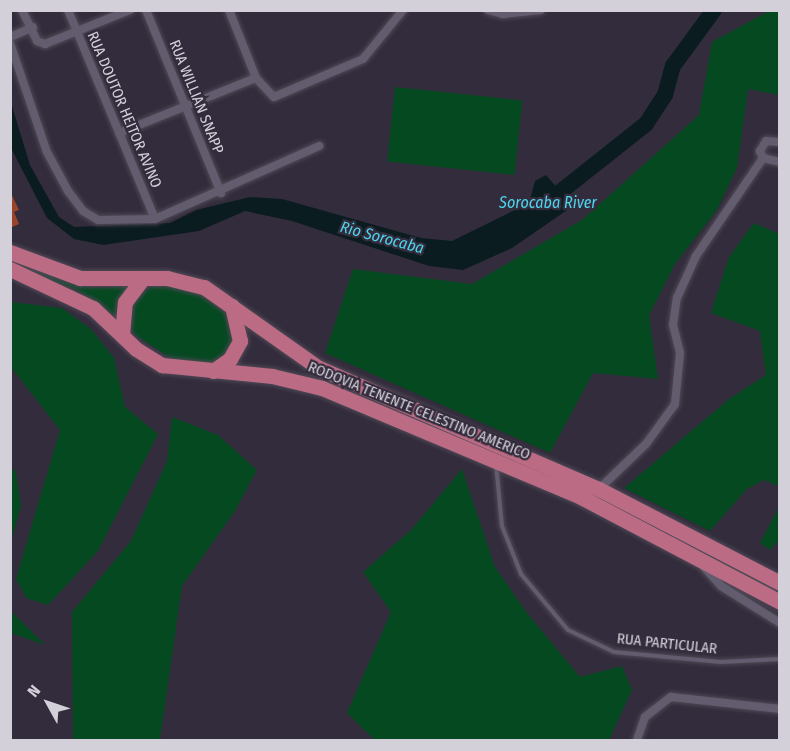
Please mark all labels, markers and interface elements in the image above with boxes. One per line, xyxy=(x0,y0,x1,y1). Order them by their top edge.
street label: RUA DOUTOR HEITOR AVINO xyxy=(83,29,165,191)
street label: RUA WILLIAN SNAPP xyxy=(165,37,227,157)
water label: Sorocaba River xyxy=(499,193,597,213)
water label: Rio Sorocaba xyxy=(338,218,426,258)
street label: RODOVIA TENENTE CELESTINO AMERICO xyxy=(305,358,533,464)
street label: RUA PARTICULAR xyxy=(616,630,718,658)
north arrow xyxy=(18,673,78,733)
text: N xyxy=(23,681,44,701)

